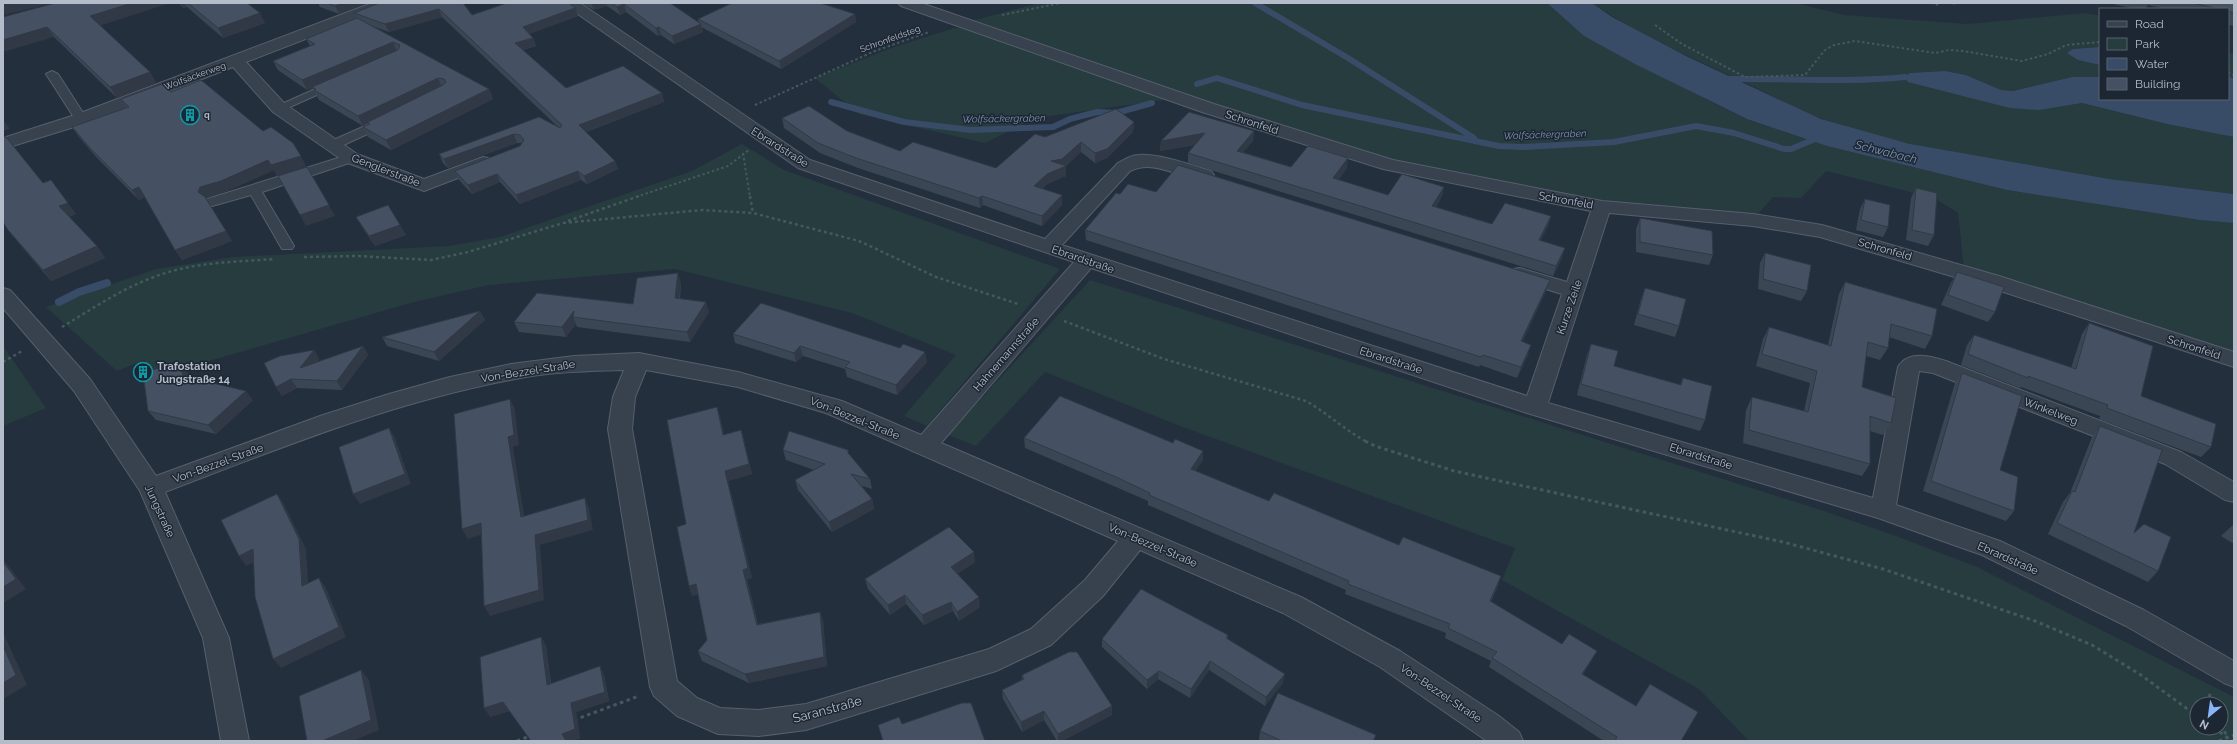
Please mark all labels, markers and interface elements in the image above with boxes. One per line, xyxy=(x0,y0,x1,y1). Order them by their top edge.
legend xyxy=(2099,8,2229,100)
text: Road xyxy=(2135,17,2164,31)
street label: Schronfeldsteg xyxy=(858,23,922,55)
text: Park xyxy=(2135,37,2160,51)
text: Water xyxy=(2135,57,2169,71)
street label: Wolfsäckerweg xyxy=(163,60,227,92)
text: Building xyxy=(2135,77,2181,91)
building icon: q xyxy=(179,104,201,126)
street label: Schronfeld xyxy=(1223,108,1280,137)
place label: q xyxy=(204,110,210,120)
water label: Wolfsäckergraben xyxy=(962,112,1046,125)
street label: Ebrardstraße xyxy=(749,125,811,171)
water label: Wolfsäckergraben xyxy=(1503,128,1587,141)
water label: Schwabach xyxy=(1853,137,1919,167)
street label: Genglerstraße xyxy=(350,151,422,190)
street label: Schronfeld xyxy=(1537,189,1595,212)
street label: Schronfeld xyxy=(1856,236,1913,263)
street label: Ebrardstraße xyxy=(1050,243,1116,276)
street label: Kurze Zeile xyxy=(1554,278,1585,336)
street label: Hahnemannstraße xyxy=(971,314,1042,394)
street label: Schronfeld xyxy=(2165,333,2222,362)
street label: Ebrardstraße xyxy=(1358,344,1424,377)
street label: Von-Bezzel-Straße xyxy=(480,358,577,385)
place label: Trafostation Jungstraße 14 xyxy=(157,360,230,386)
building icon: Trafostation Jungstraße 14 xyxy=(132,361,154,383)
street label: Von-Bezzel-Straße xyxy=(808,395,902,443)
street label: Winkelweg xyxy=(2022,395,2080,428)
street label: Von-Bezzel-Straße xyxy=(171,441,266,486)
street label: Ebrardstraße xyxy=(1668,441,1734,472)
street label: Jungstraße xyxy=(142,483,178,540)
street label: Von-Bezzel-Straße xyxy=(1106,521,1200,570)
street label: Ebrardstraße xyxy=(1975,539,2041,578)
street label: Von-Bezzel-Straße xyxy=(1398,661,1484,726)
street label: Saranstraße xyxy=(791,693,864,726)
north arrow xyxy=(2189,696,2229,736)
text: N xyxy=(2198,717,2211,732)

